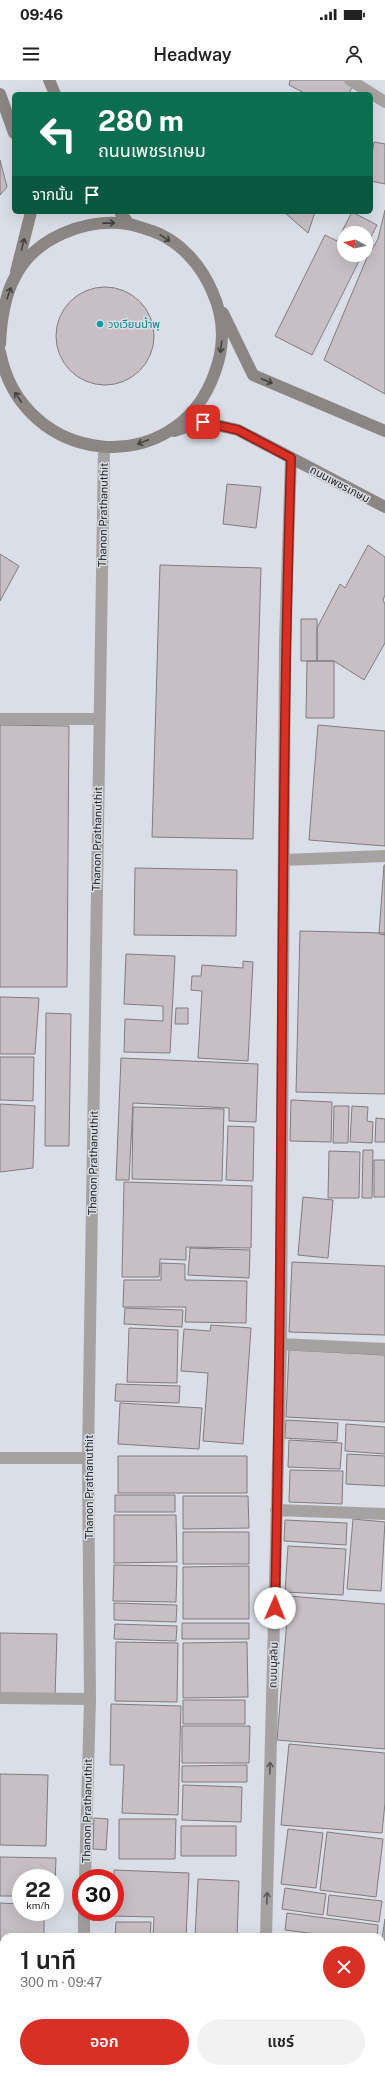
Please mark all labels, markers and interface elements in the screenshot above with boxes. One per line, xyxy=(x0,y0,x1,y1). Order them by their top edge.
text: 09:46 xyxy=(20,6,63,23)
icon: menu xyxy=(20,43,42,65)
icon: person xyxy=(343,43,365,65)
text: Headway xyxy=(153,44,232,65)
text: 280 m xyxy=(98,104,184,137)
icon: left xyxy=(32,108,84,160)
text: ถนนเพชรเกษม xyxy=(98,140,206,161)
icon: arrive xyxy=(81,184,103,206)
text: จากนั้น xyxy=(32,186,73,203)
one-way arrow xyxy=(102,219,115,227)
north arrow xyxy=(337,226,373,262)
map controls xyxy=(337,226,373,262)
one-way arrow xyxy=(160,234,171,242)
one-way arrow xyxy=(20,238,27,251)
one-way arrow xyxy=(6,286,13,299)
place label: วงเวียนน้ำพุ xyxy=(108,316,160,331)
marker: วงเวียนน้ำพุ xyxy=(95,319,105,329)
one-way arrow xyxy=(217,340,225,353)
one-way arrow xyxy=(261,378,273,385)
one-way arrow xyxy=(13,391,21,403)
pin xyxy=(186,405,220,439)
icon: arrive xyxy=(192,411,214,433)
one-way arrow xyxy=(138,438,150,446)
street label: Thanon Prathanuthit xyxy=(96,463,110,567)
street label: ถนนเพชรเกษม xyxy=(308,463,372,505)
street label: Thanon Prathanuthit xyxy=(90,787,104,891)
street label: Thanon Prathanuthit xyxy=(86,1111,100,1215)
street label: Thanon Prathanuthit xyxy=(83,1435,95,1539)
position arrow xyxy=(254,1587,296,1629)
street label: ถนนมุสลิม xyxy=(266,1642,281,1688)
street label: Thanon Prathanuthit xyxy=(80,1759,94,1863)
one-way arrow xyxy=(266,1762,274,1775)
speed limit sign: 30 xyxy=(72,1869,124,1921)
text: 22 xyxy=(25,1878,51,1902)
one-way arrow xyxy=(263,1892,271,1905)
text: km/h xyxy=(26,1899,50,1911)
text: 1 นาที xyxy=(20,1946,76,1974)
button: close xyxy=(323,1946,365,1988)
text: 300 m · 09:47 xyxy=(20,1975,102,1990)
button: ออก xyxy=(20,2019,189,2065)
button: แชร์ xyxy=(197,2019,365,2065)

